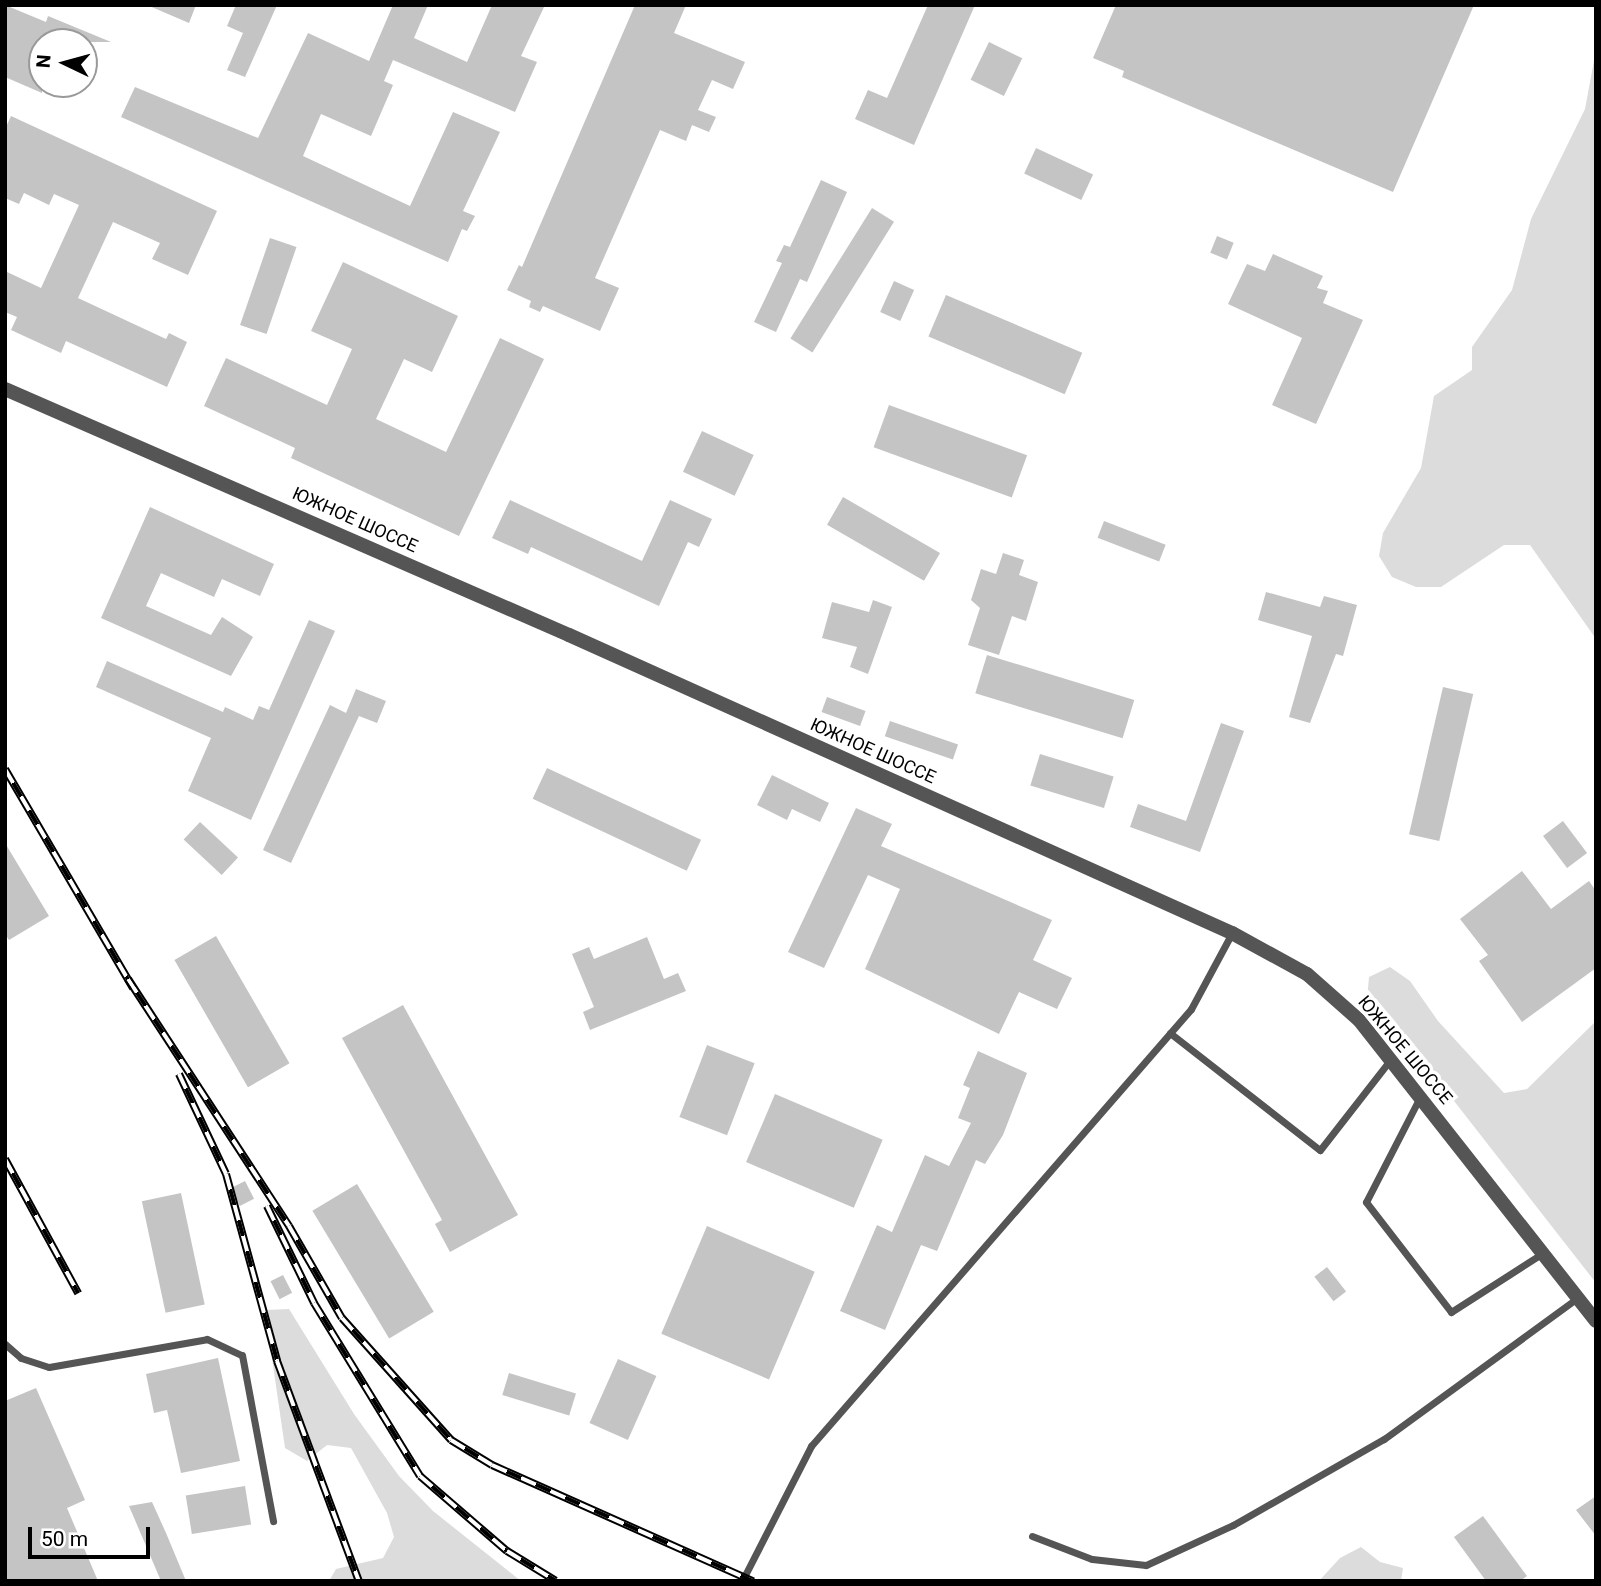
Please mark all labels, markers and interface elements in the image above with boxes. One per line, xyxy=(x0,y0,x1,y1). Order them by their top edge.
north arrow xyxy=(28,28,98,98)
text: N xyxy=(32,54,56,69)
street label: ЮЖНОЕ ШОССЕ xyxy=(289,483,421,557)
street label: ЮЖНОЕ ШОССЕ xyxy=(807,714,939,788)
street label: ЮЖНОЕ ШОССЕ xyxy=(1353,991,1457,1109)
scale bar xyxy=(32,1512,154,1556)
text: 50 m xyxy=(41,1527,88,1551)

